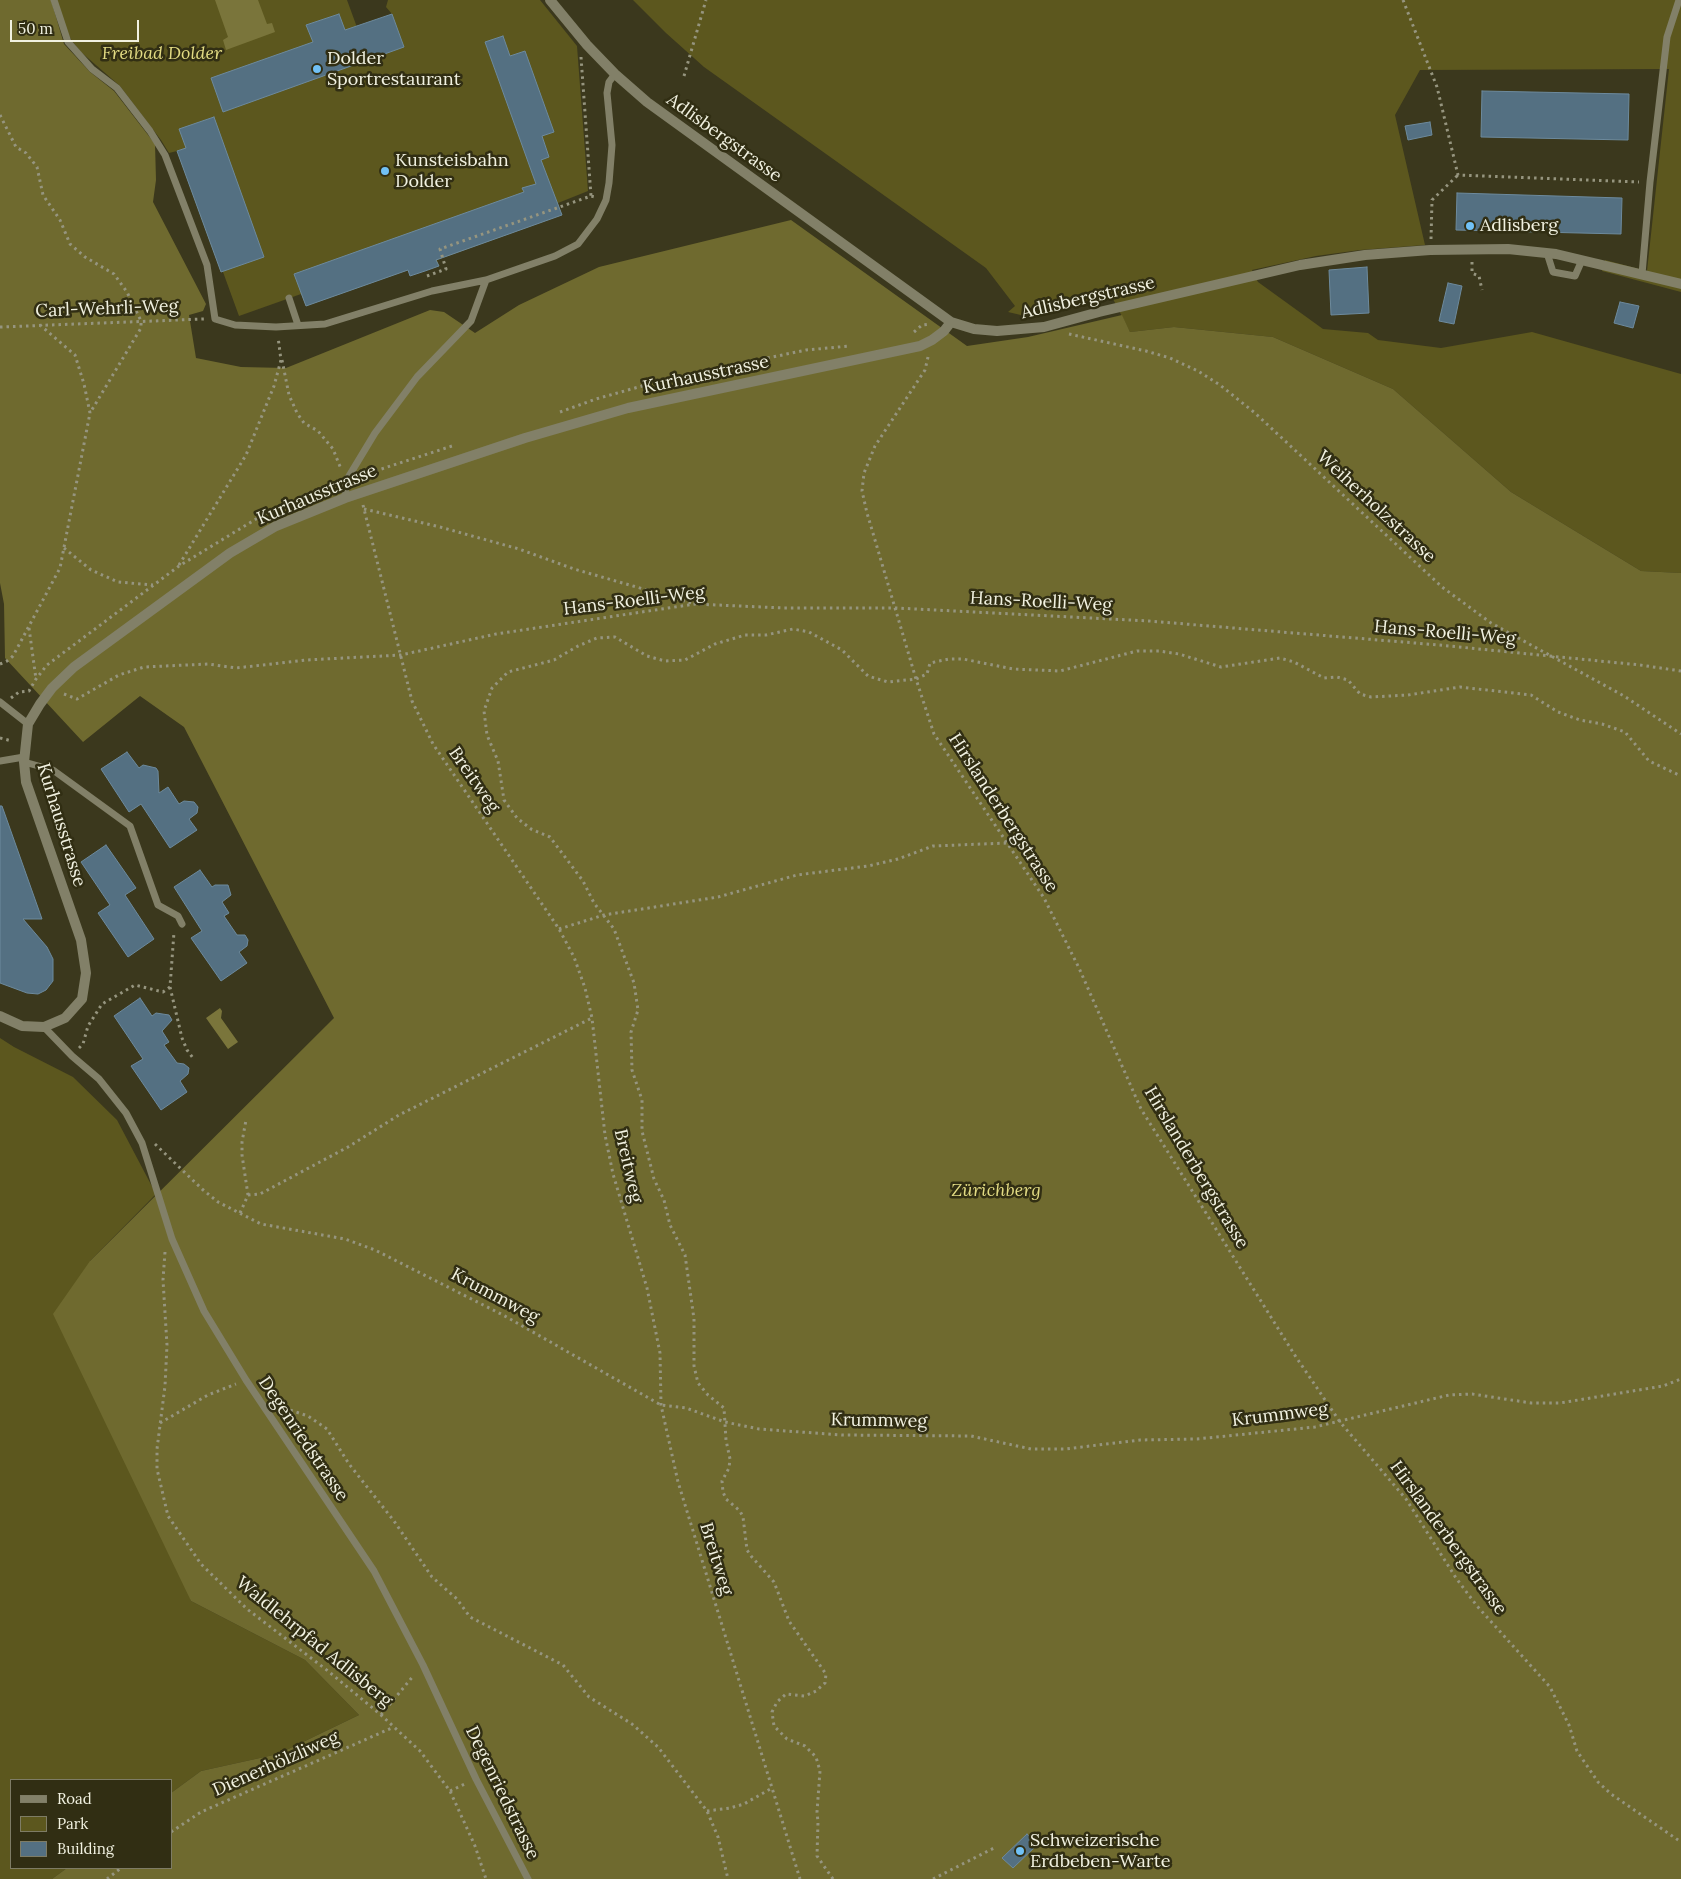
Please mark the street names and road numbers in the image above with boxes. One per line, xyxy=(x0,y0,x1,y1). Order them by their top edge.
street label: Adlisbergstrasse xyxy=(662,89,786,187)
street label: Adlisbergstrasse xyxy=(1019,272,1157,324)
street label: Carl-Wehrli-Weg xyxy=(35,296,179,322)
street label: Kurhausstrasse xyxy=(641,351,771,399)
street label: Weiherholzstrasse xyxy=(1312,446,1440,568)
street label: Kurhausstrasse xyxy=(254,460,380,530)
street label: Hans-Roelli-Weg xyxy=(562,582,706,620)
street label: Hans-Roelli-Weg xyxy=(969,587,1113,617)
street label: Hans-Roelli-Weg xyxy=(1373,616,1517,650)
street label: Hirslanderbergstrasse xyxy=(944,730,1062,896)
street label: Breitweg xyxy=(444,743,504,817)
street label: Kurhausstrasse xyxy=(32,760,90,890)
street label: Hirslanderbergstrasse xyxy=(1139,1083,1253,1253)
street label: Breitweg xyxy=(609,1127,647,1205)
street label: Krummweg xyxy=(447,1264,543,1328)
street label: Degenriedstrasse xyxy=(253,1373,353,1505)
street label: Krummweg xyxy=(1231,1398,1329,1432)
street label: Krummweg xyxy=(830,1409,928,1433)
street label: Hirslanderbergstrasse xyxy=(1385,1457,1511,1619)
street label: Breitweg xyxy=(695,1520,737,1598)
street label: Waldlehrpfad Adlisberg xyxy=(231,1572,397,1712)
street label: Degenriedstrasse xyxy=(460,1723,544,1863)
street label: Dienerhölzliweg xyxy=(210,1727,342,1801)

